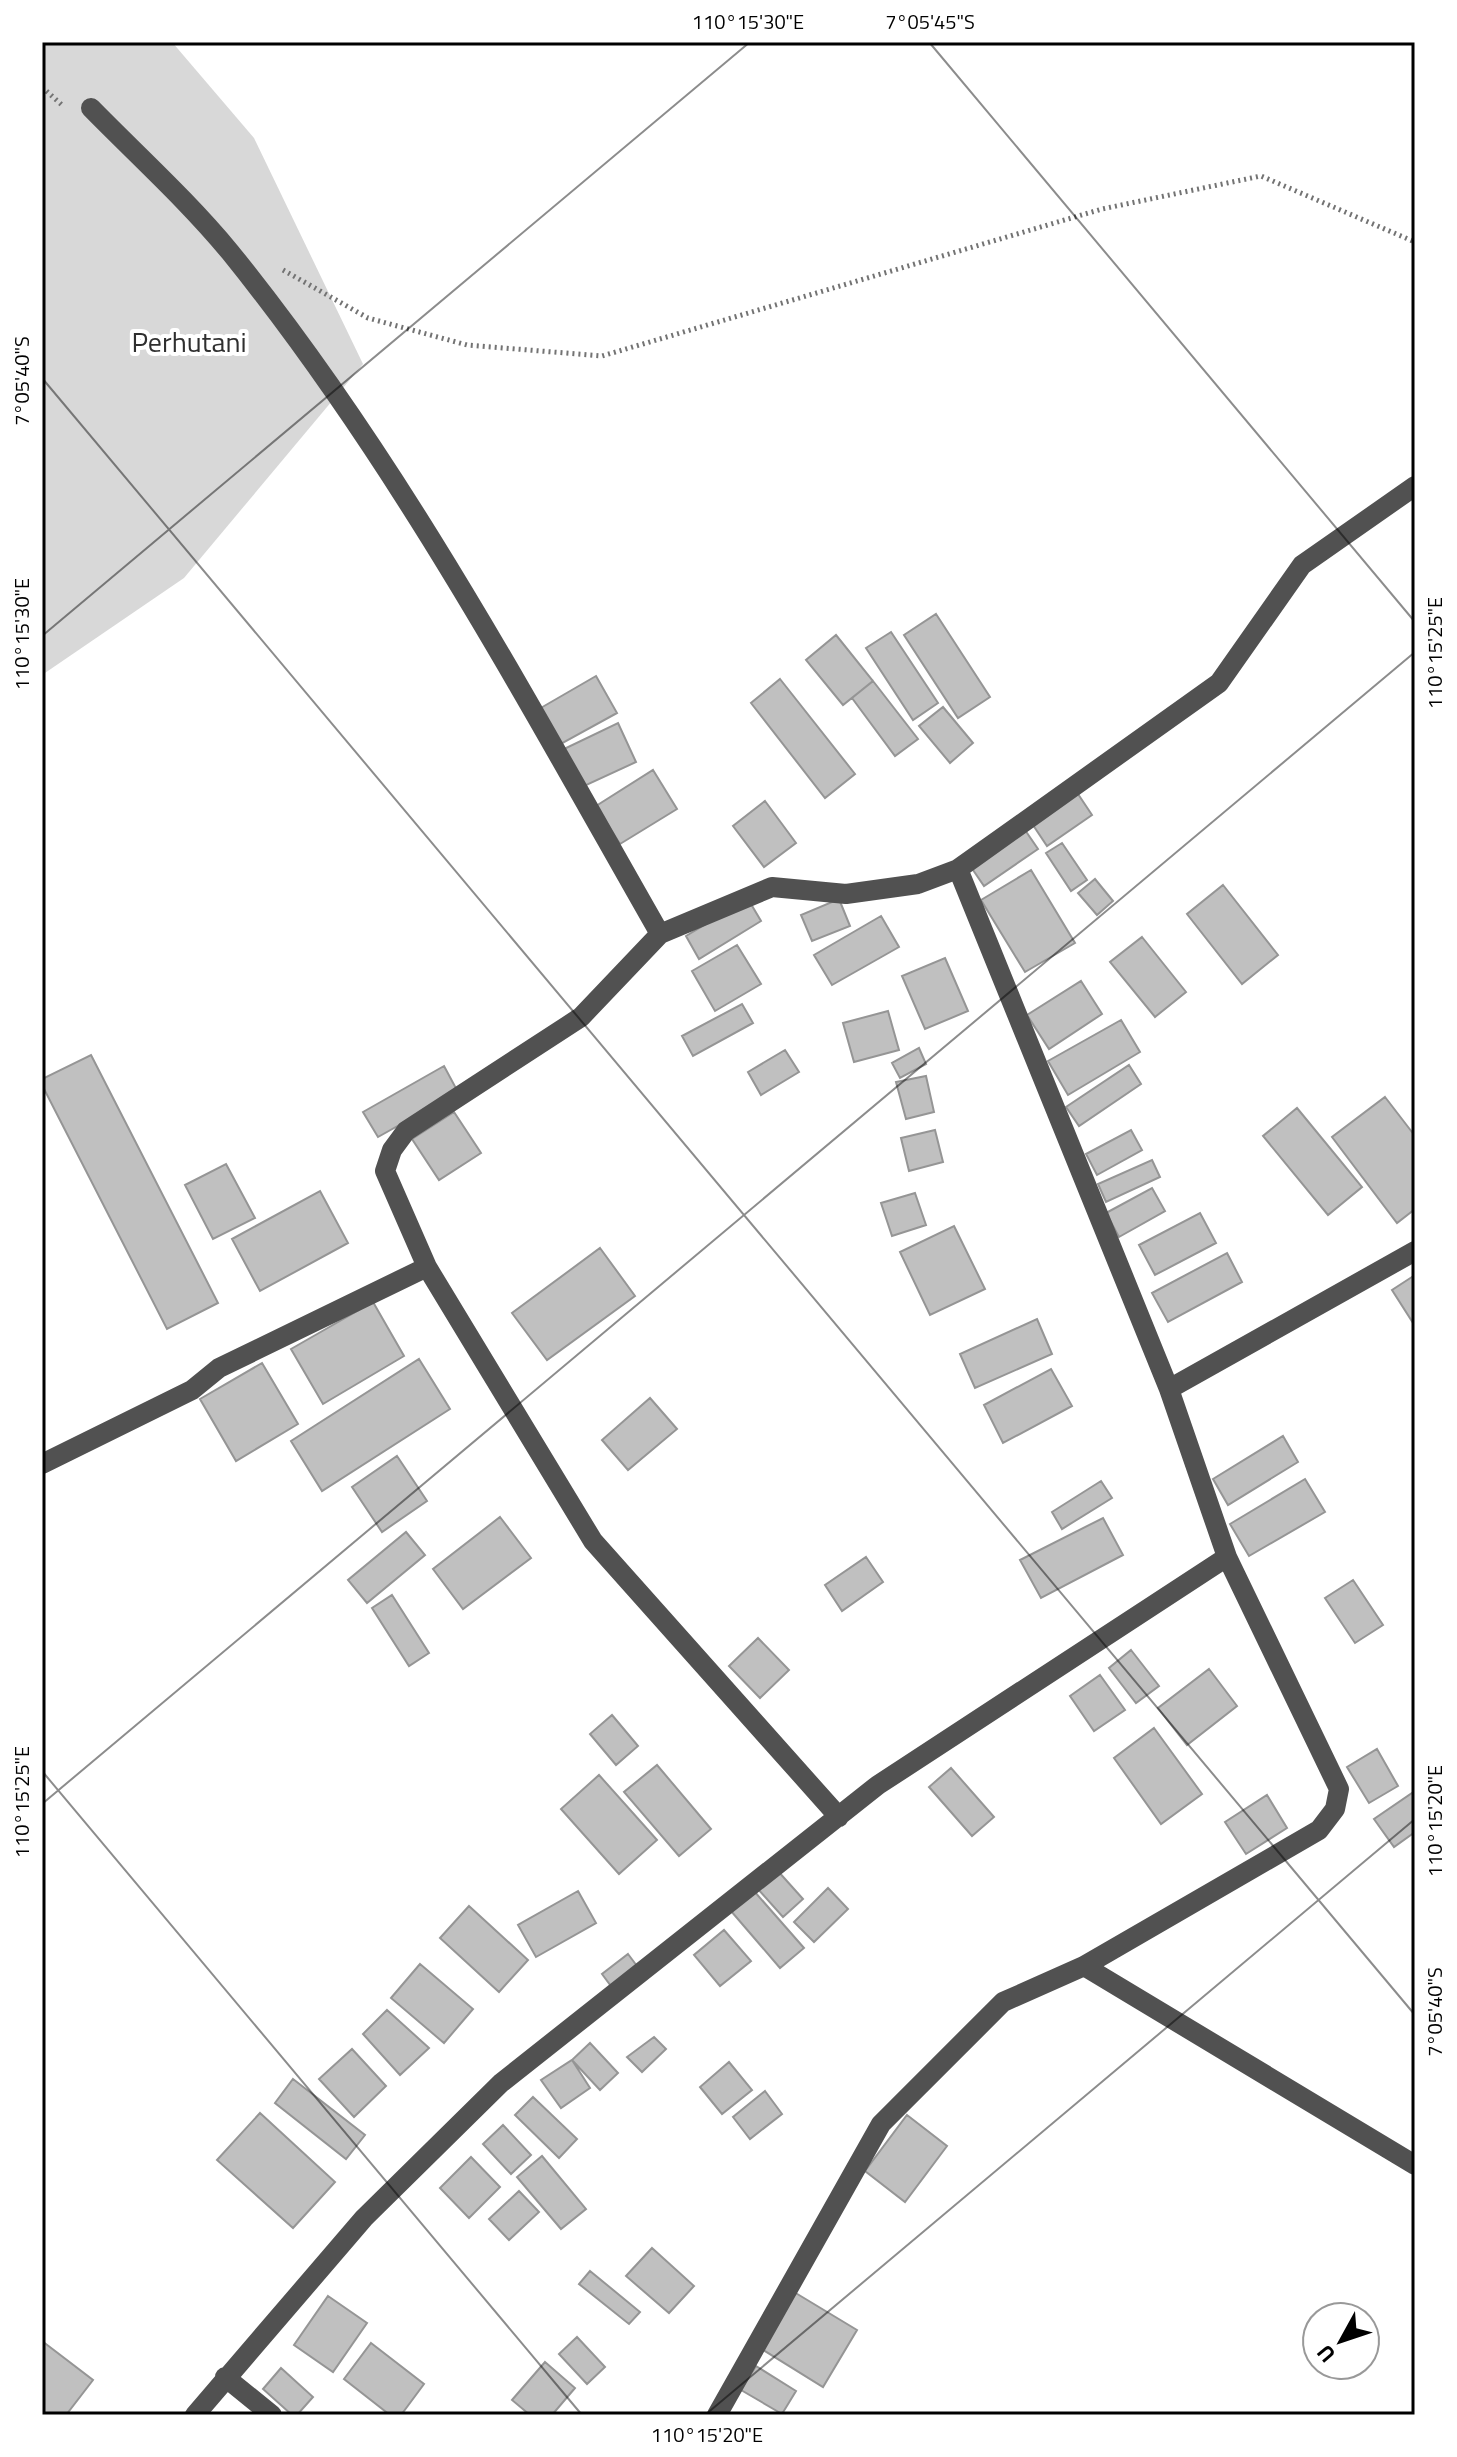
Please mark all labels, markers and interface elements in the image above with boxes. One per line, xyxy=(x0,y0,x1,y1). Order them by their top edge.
text: 110°15'30"E xyxy=(692,6,804,37)
text: 7°05'45"S xyxy=(885,6,975,37)
park label: Perhutani xyxy=(131,320,247,363)
text: 7°05'40"S xyxy=(6,336,37,426)
text: 110°15'30"E xyxy=(6,578,37,690)
text: 110°15'25"E xyxy=(1419,597,1450,709)
text: 110°15'25"E xyxy=(6,1746,37,1858)
text: 110°15'20"E xyxy=(1419,1765,1450,1877)
text: 7°05'40"S xyxy=(1419,1967,1450,2057)
north arrow xyxy=(1301,2301,1381,2381)
text: U xyxy=(1308,2337,1343,2370)
text: 110°15'20"E xyxy=(651,2419,763,2450)

